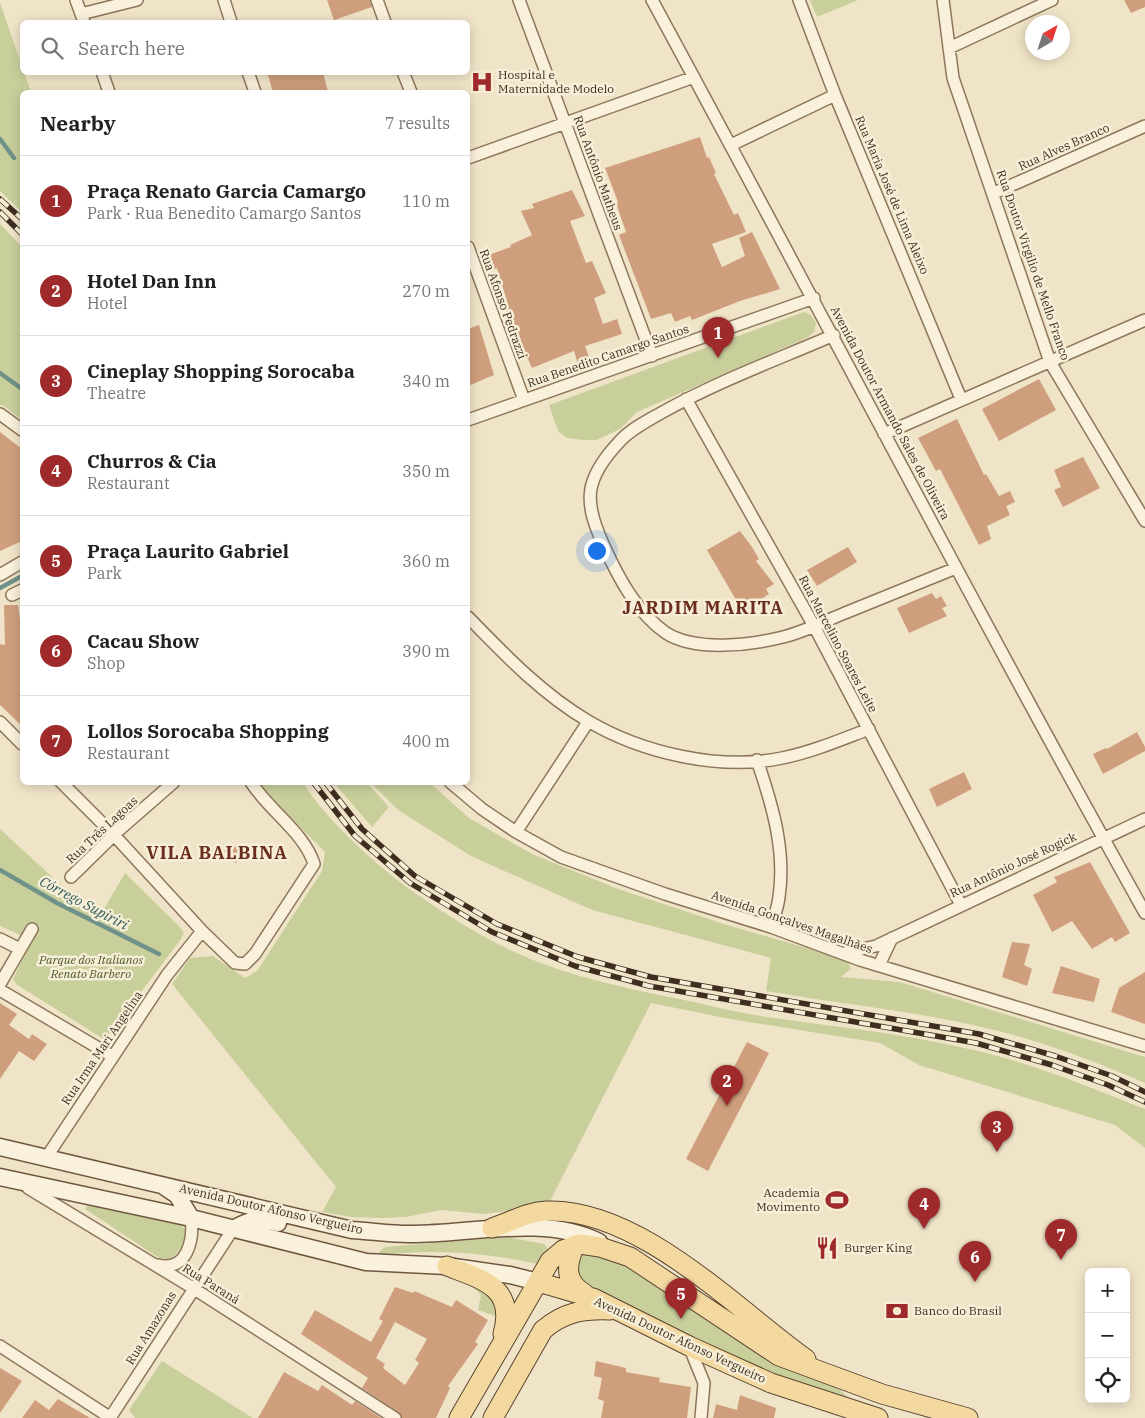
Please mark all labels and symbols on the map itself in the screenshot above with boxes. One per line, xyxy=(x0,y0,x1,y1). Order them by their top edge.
north arrow xyxy=(1025,15,1070,60)
place label: Hospital e Maternidade Modelo xyxy=(498,67,614,96)
hospital icon: Hospital e Maternidade Modelo xyxy=(469,69,495,95)
street label: Rua Antônio Matheus xyxy=(571,113,626,232)
street label: Rua Maria José de Lima Aleixo xyxy=(852,113,933,277)
street label: Rua Alves Branco xyxy=(1016,120,1112,173)
street label: Rua Doutor Virgilio de Mello Franco xyxy=(994,168,1073,362)
street label: Rua Afonso Pedrazzi xyxy=(477,247,530,361)
street label: Avenida Doutor Armando Sales de Oliveira xyxy=(828,303,954,522)
pin: 1 xyxy=(702,317,734,358)
street label: Rua Benedito Camargo Santos xyxy=(525,321,691,390)
your location xyxy=(584,538,610,564)
street label: Rua Marcelino Soares Leite xyxy=(796,573,881,715)
district label: JARDIM MARITA xyxy=(622,596,784,619)
street label: Rua Três Lagoas xyxy=(63,793,141,867)
street label: Rua Antônio José Rogick xyxy=(947,829,1079,901)
district label: VILA BALBINA xyxy=(146,841,288,864)
water label: Córrego Supiriri xyxy=(37,872,132,934)
street label: Avenida Gonçalves Magalhães xyxy=(710,887,875,956)
park label: Parque dos Italianos Renato Barbero xyxy=(38,952,144,981)
street label: Rua Irma Mari Angelina xyxy=(58,987,146,1108)
pin: 2 xyxy=(711,1065,743,1106)
pin: 3 xyxy=(981,1111,1013,1152)
street label: Avenida Doutor Afonso Vergueiro xyxy=(178,1180,365,1237)
place label: Academia Movimento xyxy=(756,1185,820,1214)
sports icon: Academia Movimento xyxy=(824,1187,850,1213)
pin: 4 xyxy=(908,1188,940,1229)
pin: 7 xyxy=(1045,1219,1077,1260)
restaurant icon: Burger King xyxy=(814,1235,840,1261)
place label: Burger King xyxy=(844,1240,913,1255)
pin: 6 xyxy=(959,1241,991,1282)
street label: Rua Paraná xyxy=(180,1260,243,1307)
pin: 5 xyxy=(665,1278,697,1319)
street label: Rua Amazonas xyxy=(122,1288,179,1367)
street label: Avenida Doutor Afonso Vergueiro xyxy=(592,1293,769,1386)
bank icon: Banco do Brasil xyxy=(884,1298,910,1324)
place label: Banco do Brasil xyxy=(914,1303,1002,1318)

